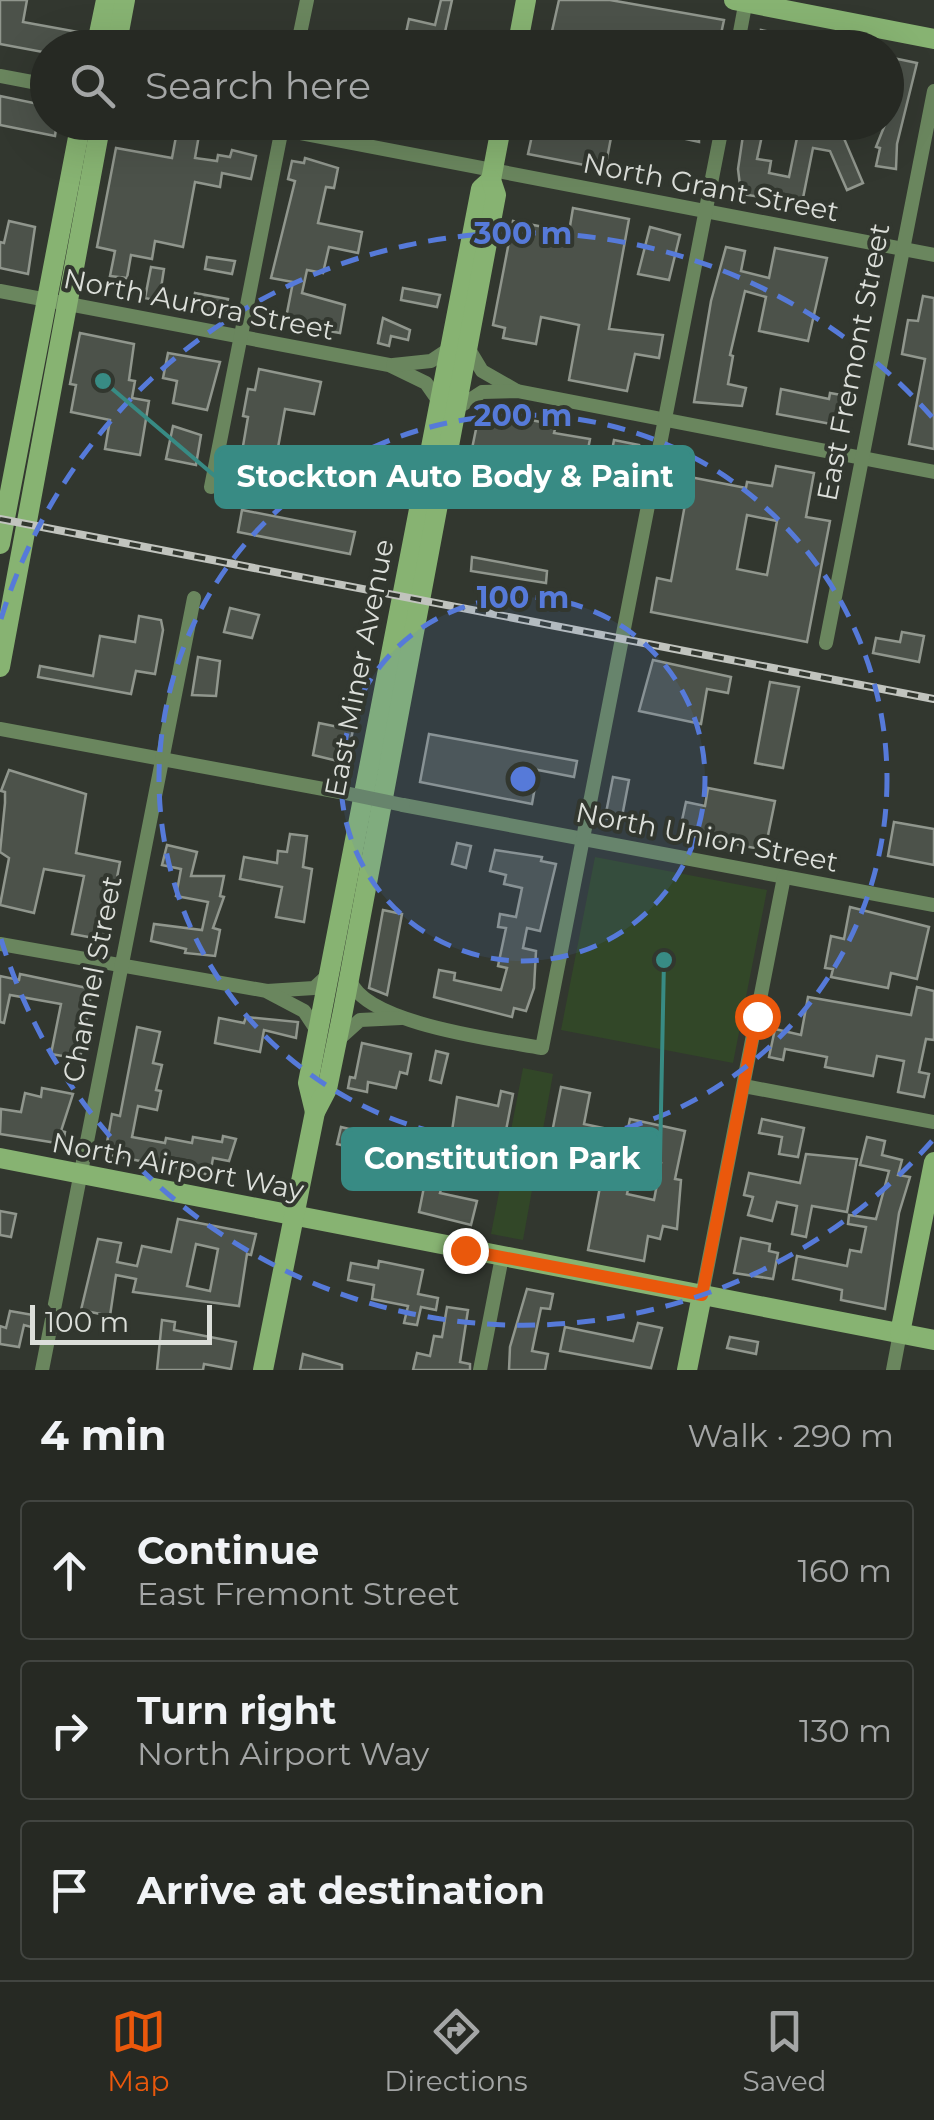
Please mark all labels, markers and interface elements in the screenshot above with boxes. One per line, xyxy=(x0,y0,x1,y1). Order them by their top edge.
search box xyxy=(30,30,904,140)
icon: search xyxy=(65,58,120,113)
text: Search here xyxy=(145,62,371,109)
street label: North Grant Street xyxy=(580,145,842,229)
text: 300 m xyxy=(473,215,572,252)
street label: East Fremont Street xyxy=(809,220,897,504)
street label: North Aurora Street xyxy=(61,261,337,347)
text: 200 m xyxy=(474,397,572,434)
callout: Stockton Auto Body & Paint xyxy=(216,447,693,507)
text: Stockton Auto Body & Paint xyxy=(237,458,673,495)
street label: East Miner Avenue xyxy=(317,536,401,800)
text: 100 m xyxy=(477,579,569,616)
centre of rings xyxy=(505,761,541,797)
street label: North Union Street xyxy=(573,795,841,879)
street label: Channel Street xyxy=(55,873,129,1085)
route start xyxy=(735,994,781,1040)
street label: North Airport Way xyxy=(49,1125,308,1207)
callout: Constitution Park xyxy=(343,1129,660,1189)
text: Constitution Park xyxy=(364,1140,641,1177)
route end xyxy=(443,1228,489,1274)
scale bar xyxy=(30,1300,212,1344)
text: 100 m xyxy=(45,1305,129,1339)
text: 4 min xyxy=(40,1409,167,1461)
text: Walk · 290 m xyxy=(688,1416,894,1455)
text: Continue xyxy=(137,1527,319,1574)
icon: ahead xyxy=(42,1543,97,1598)
text: 160 m xyxy=(797,1551,892,1590)
text: East Fremont Street xyxy=(137,1574,460,1613)
text: Turn right xyxy=(137,1687,336,1734)
icon: right xyxy=(42,1703,97,1758)
text: 130 m xyxy=(799,1711,892,1750)
text: North Airport Way xyxy=(137,1734,429,1773)
icon: arrive xyxy=(42,1863,97,1918)
text: Arrive at destination xyxy=(137,1867,545,1914)
tab: Map xyxy=(107,2004,170,2098)
tab: Directions xyxy=(384,2004,528,2098)
tab: Saved xyxy=(742,2004,827,2098)

